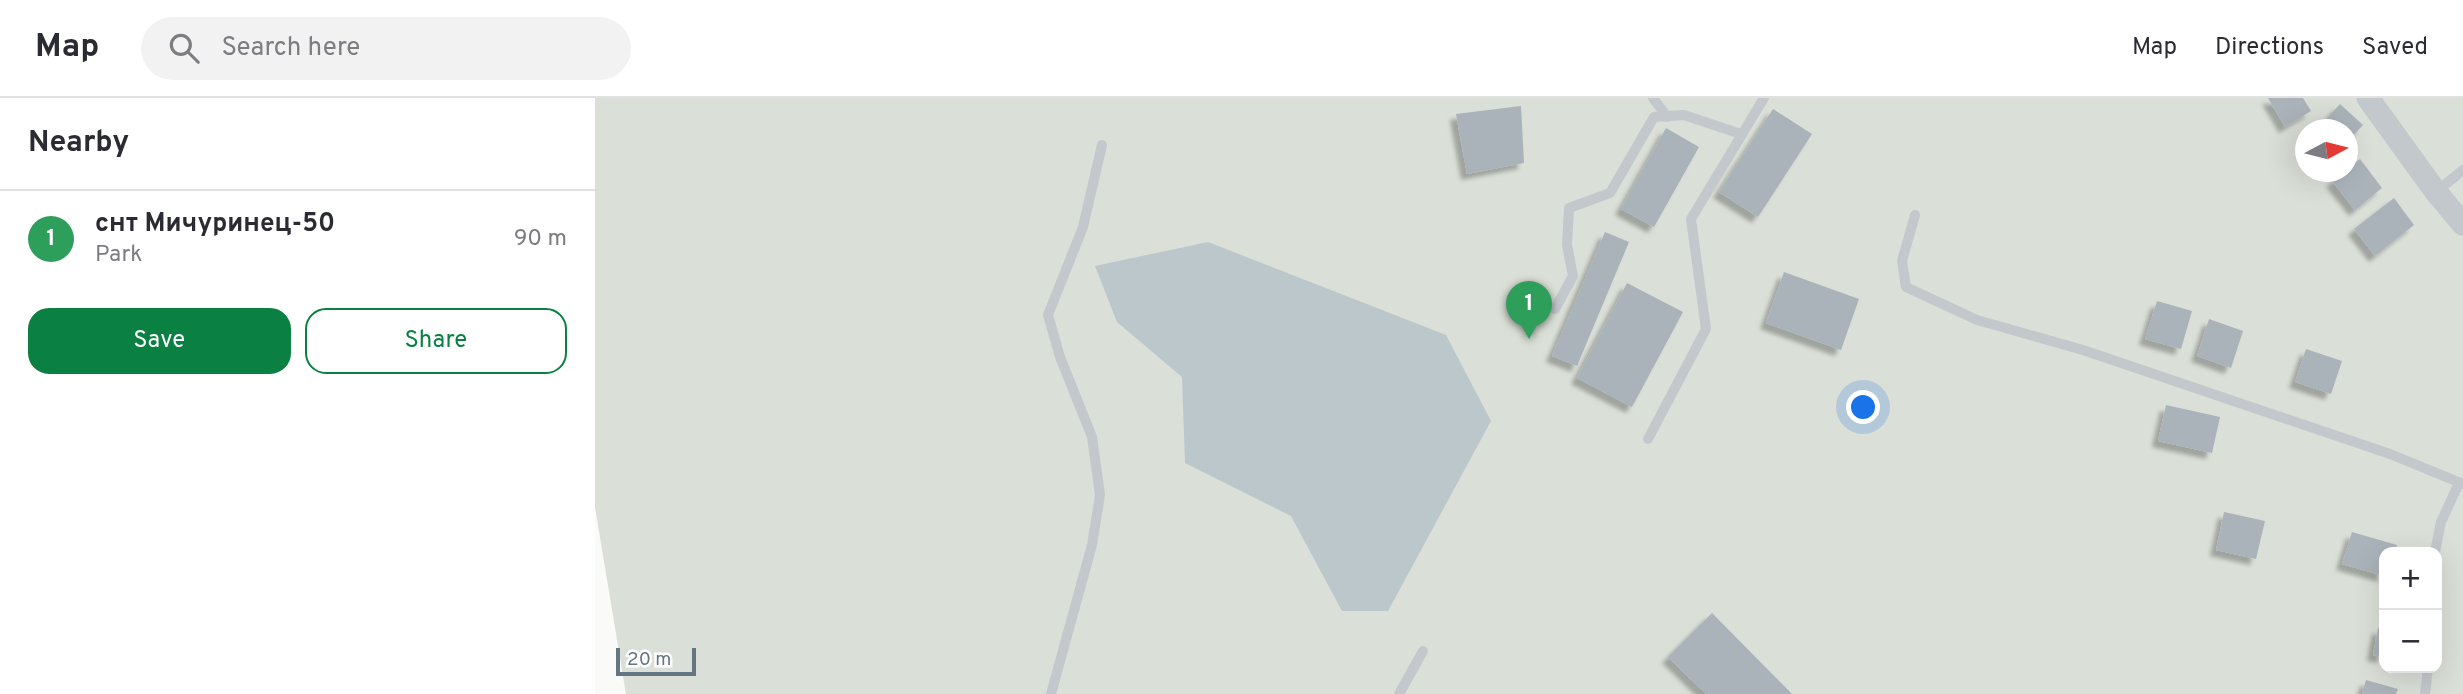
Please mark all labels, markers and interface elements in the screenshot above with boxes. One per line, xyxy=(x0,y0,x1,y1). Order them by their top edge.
search box xyxy=(141,17,631,80)
text: Map xyxy=(35,27,99,69)
icon: search xyxy=(165,29,203,67)
text: Search here xyxy=(221,32,360,65)
text: Map xyxy=(2132,33,2177,63)
text: Directions xyxy=(2215,33,2324,63)
text: Saved xyxy=(2362,33,2428,63)
north arrow xyxy=(2295,119,2358,182)
text: Nearby xyxy=(28,125,129,162)
text: снт Мичуринец-50 xyxy=(95,208,335,241)
text: 1 xyxy=(46,225,56,254)
text: 90 m xyxy=(514,225,567,254)
text: Park xyxy=(95,241,142,270)
pin: 1 xyxy=(1506,281,1552,339)
button: Save xyxy=(28,308,291,374)
button: Share xyxy=(305,308,567,374)
your location xyxy=(1846,390,1880,424)
map controls xyxy=(2379,547,2442,673)
button: + xyxy=(2379,547,2442,610)
button: − xyxy=(2379,610,2442,673)
scale bar xyxy=(616,645,697,677)
text: 20 m xyxy=(627,648,671,672)

